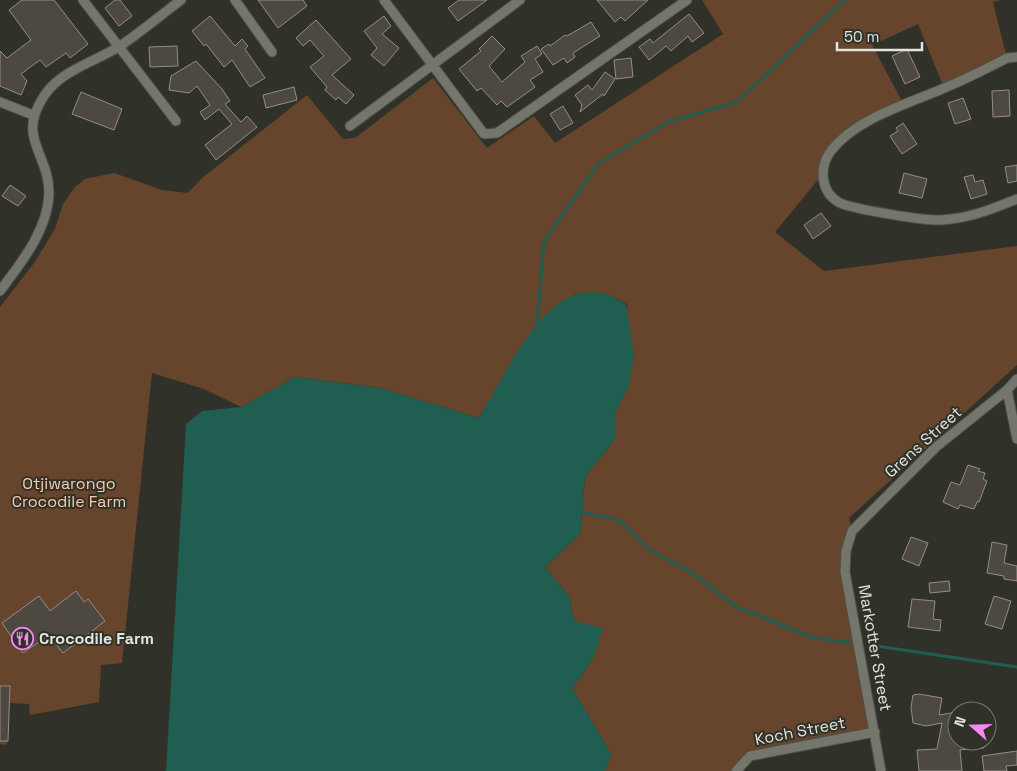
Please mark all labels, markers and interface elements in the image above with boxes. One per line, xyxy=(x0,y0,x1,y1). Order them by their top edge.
scale bar xyxy=(837,20,922,52)
text: 50 m xyxy=(844,27,879,46)
street label: Grens Street xyxy=(880,402,966,482)
park label: Otjiwarongo Crocodile Farm xyxy=(12,473,126,512)
street label: Markotter Street xyxy=(854,583,896,713)
restaurant icon: Crocodile Farm xyxy=(11,626,35,650)
place label: Crocodile Farm xyxy=(39,628,154,649)
north arrow xyxy=(947,701,997,751)
street label: Koch Street xyxy=(753,712,847,750)
text: N xyxy=(950,714,970,729)

